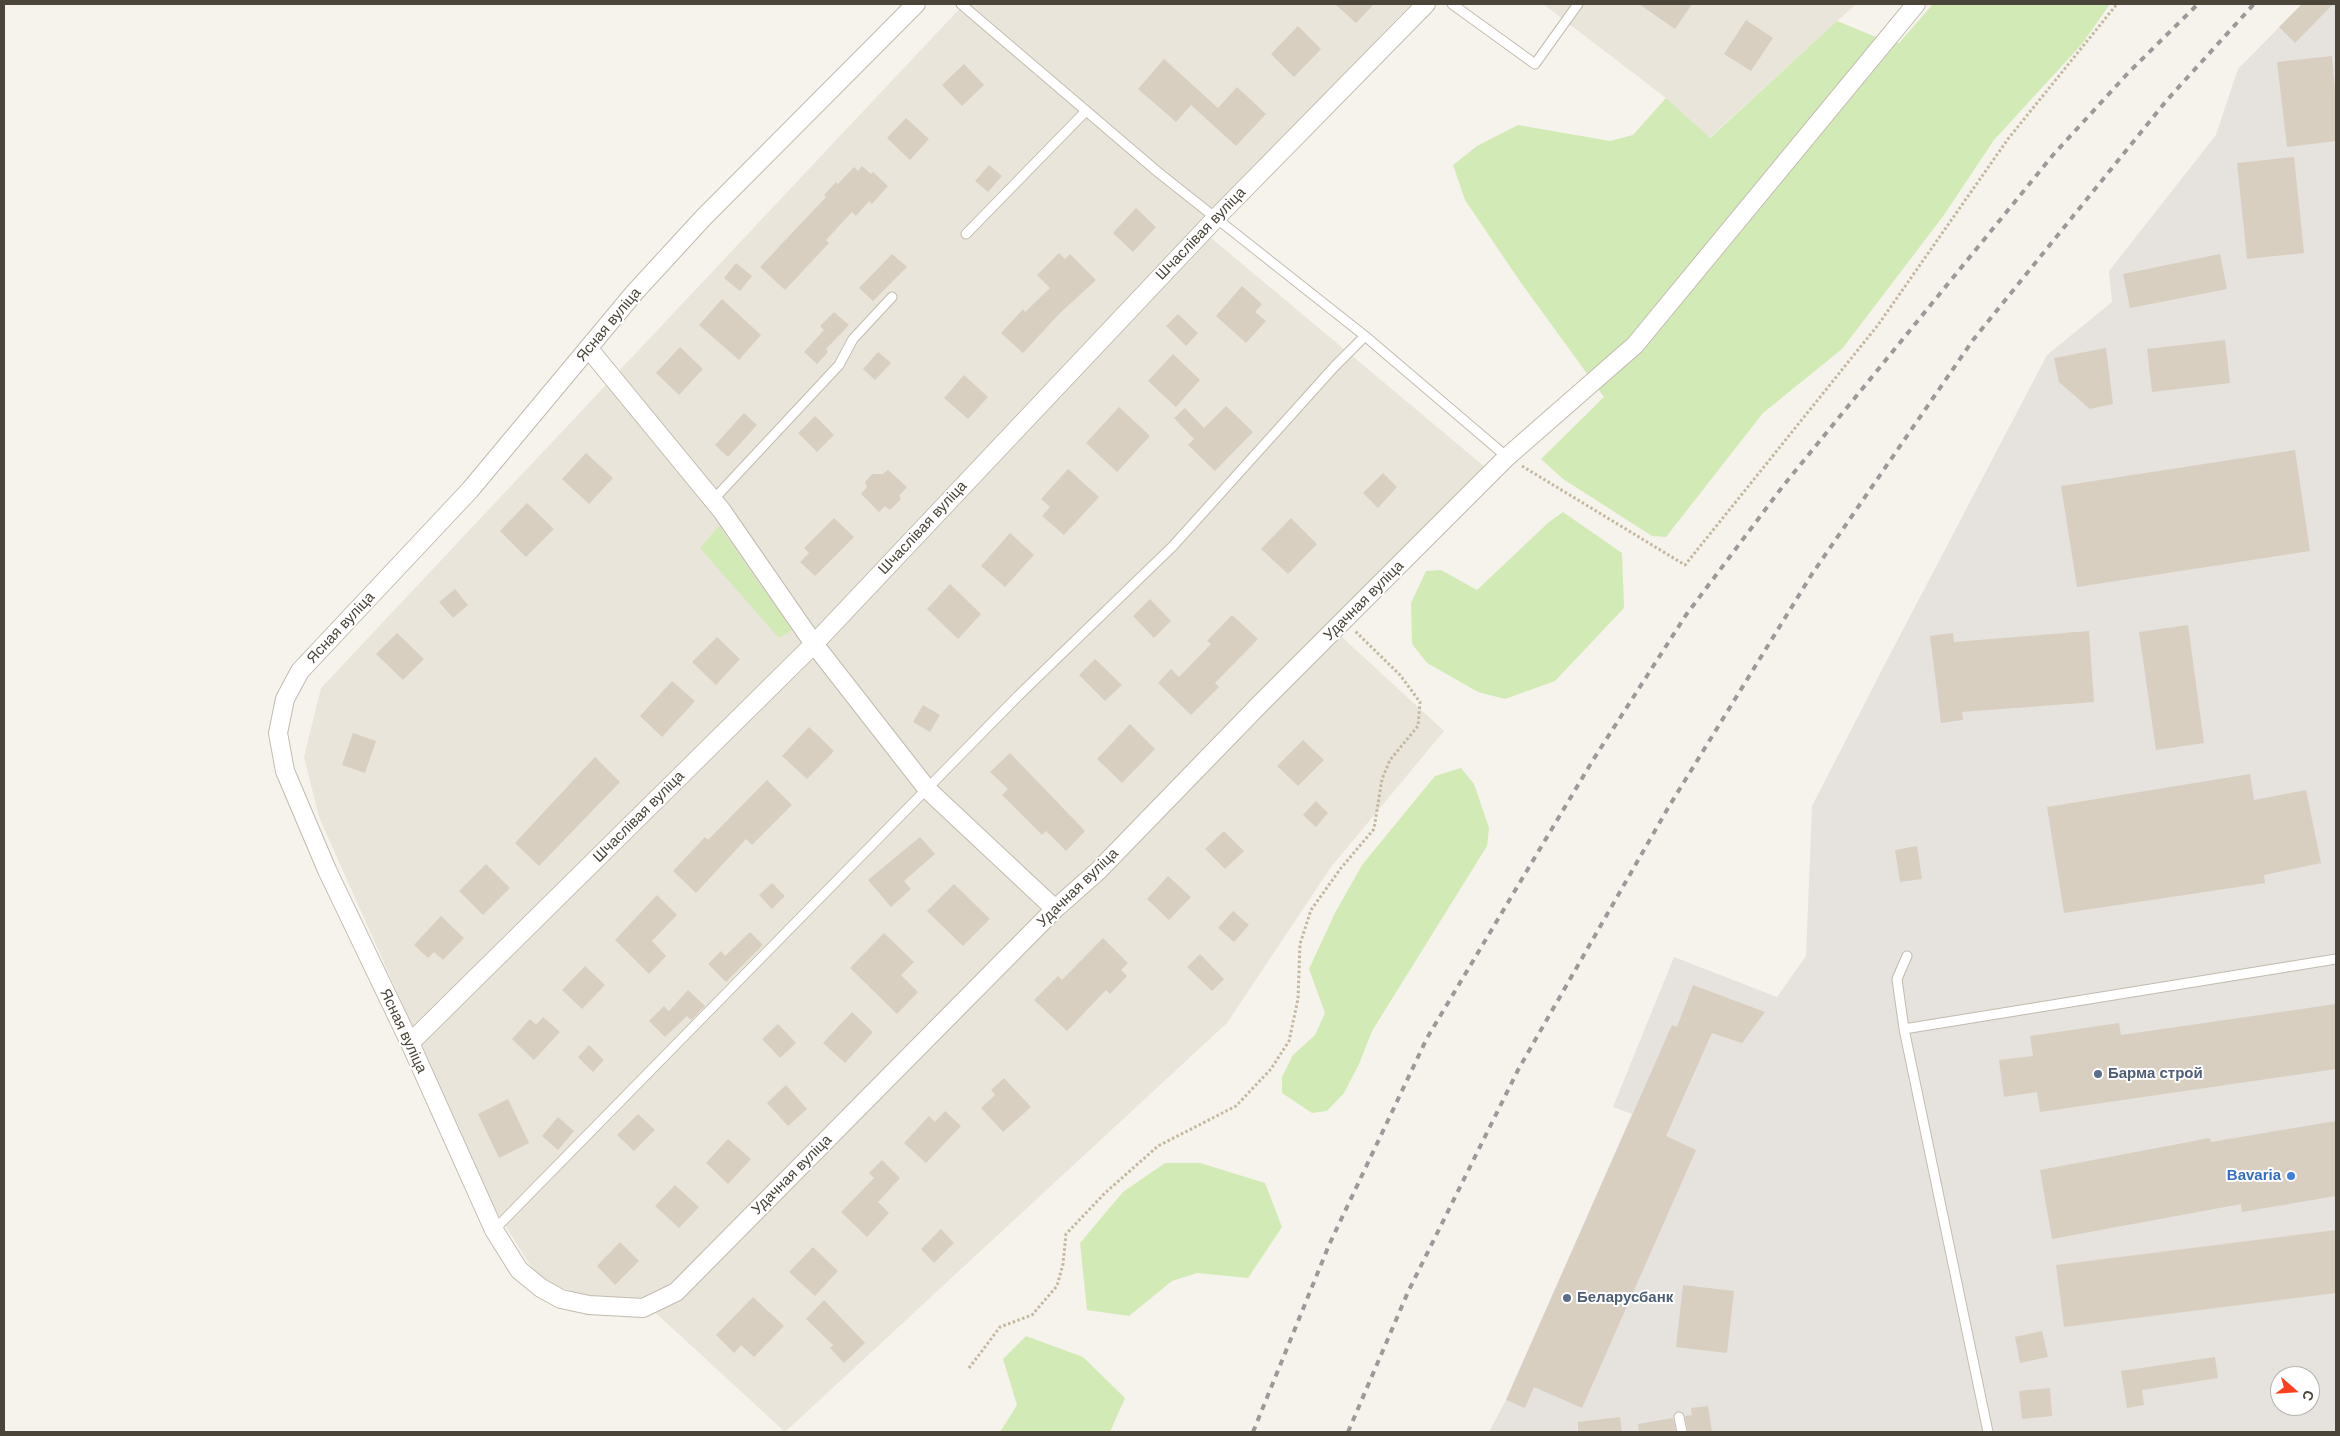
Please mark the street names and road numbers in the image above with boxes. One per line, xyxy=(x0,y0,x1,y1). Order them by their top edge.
street label: Шчаслівая вуліца xyxy=(1152,184,1250,284)
street label: Ясная вуліца xyxy=(573,284,645,366)
street label: Шчаслівая вуліца xyxy=(875,477,971,579)
street label: Удачная вуліца xyxy=(1320,557,1408,645)
street label: Ясная вуліца xyxy=(303,589,379,667)
street label: Шчаслівая вуліца xyxy=(590,768,688,866)
street label: Удачная вуліца xyxy=(1034,845,1122,931)
street label: Ясная вуліца xyxy=(376,986,430,1076)
street label: Удачная вуліца xyxy=(748,1131,836,1219)

